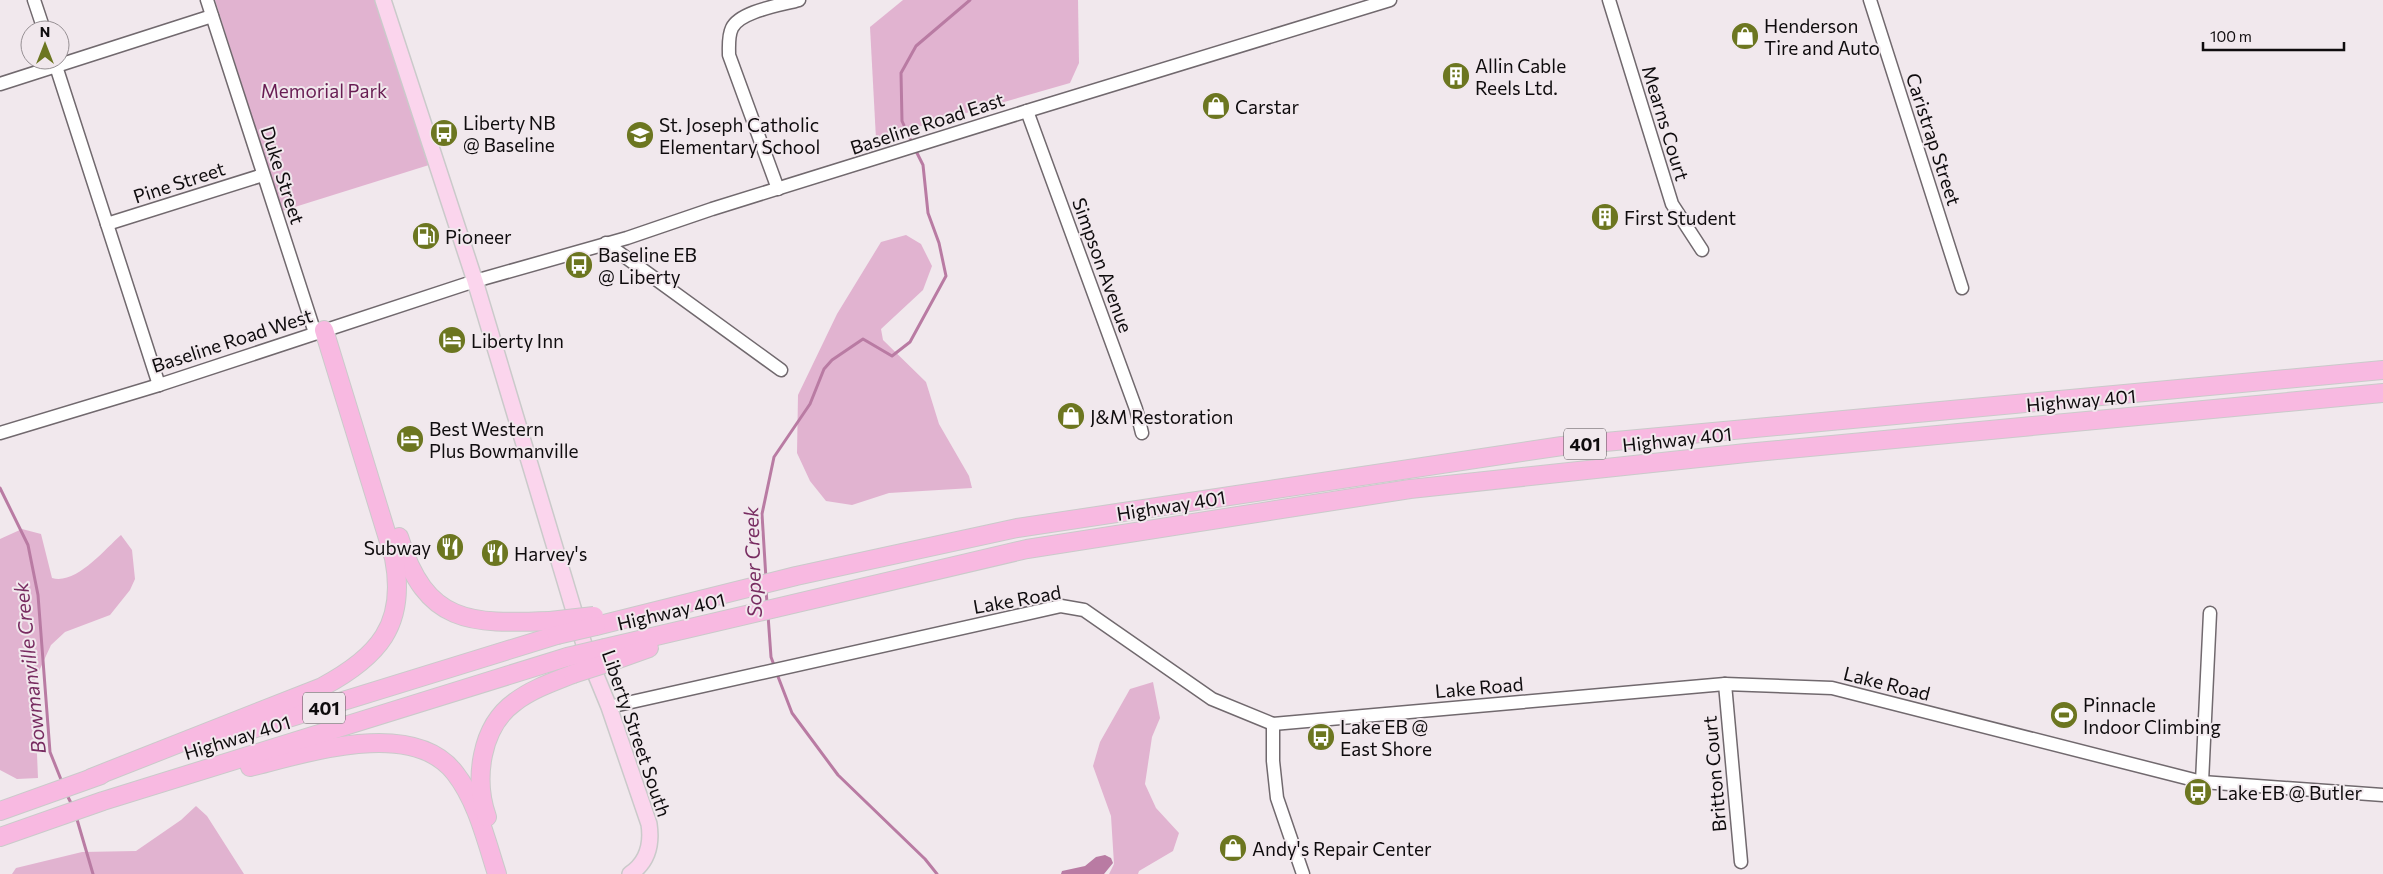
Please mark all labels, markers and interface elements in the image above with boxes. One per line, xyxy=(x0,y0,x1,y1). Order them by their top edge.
place label: Henderson Tire and Auto xyxy=(1764,14,1880,59)
north arrow xyxy=(20,20,70,70)
scale bar xyxy=(2203,20,2344,52)
shop icon: Henderson Tire and Auto xyxy=(1730,21,1760,51)
text: N xyxy=(40,23,50,40)
text: 100 m xyxy=(2210,27,2252,45)
place label: Allin Cable Reels Ltd. xyxy=(1475,54,1566,99)
building icon: Allin Cable Reels Ltd. xyxy=(1441,61,1471,91)
street label: Mearns Court xyxy=(1638,63,1694,184)
street label: Caristrap Street xyxy=(1902,70,1966,208)
park label: Memorial Park xyxy=(261,79,387,102)
street label: Baseline Road East xyxy=(847,87,1007,159)
shop icon: Carstar xyxy=(1201,91,1231,121)
place label: Carstar xyxy=(1235,95,1300,118)
place label: Liberty NB @ Baseline xyxy=(463,111,555,156)
place label: St. Joseph Catholic Elementary School xyxy=(659,113,820,158)
bus stop icon: Liberty NB @ Baseline xyxy=(429,118,459,148)
school or university icon: St. Joseph Catholic Elementary School xyxy=(625,120,655,150)
street label: Duke Street xyxy=(256,123,310,227)
street label: Pine Street xyxy=(130,156,228,208)
street label: Simpson Avenue xyxy=(1068,195,1138,335)
building icon: First Student xyxy=(1590,202,1620,232)
place label: First Student xyxy=(1624,206,1736,229)
fuel station icon: Pioneer xyxy=(411,221,441,251)
place label: Pioneer xyxy=(445,225,512,248)
place label: Baseline EB @ Liberty xyxy=(598,243,697,288)
bus stop icon: Baseline EB @ Liberty xyxy=(564,250,594,280)
street label: Baseline Road West xyxy=(149,303,315,377)
hotel icon: Liberty Inn xyxy=(437,325,467,355)
place label: Liberty Inn xyxy=(471,329,564,352)
street label: Highway 401 xyxy=(2025,384,2137,416)
shop icon: J&M Restoration xyxy=(1056,401,1086,431)
place label: J&M Restoration xyxy=(1090,405,1233,428)
place label: Best Western Plus Bowmanville xyxy=(429,417,579,462)
street label: Highway 401 xyxy=(1621,422,1733,456)
hotel icon: Best Western Plus Bowmanville xyxy=(395,424,425,454)
road number: 401 xyxy=(1564,428,1606,459)
street label: Highway 401 xyxy=(1115,485,1227,525)
water label: Soper Creek xyxy=(738,505,766,618)
restaurant icon: Subway xyxy=(435,532,465,562)
place label: Subway xyxy=(364,536,431,559)
restaurant icon: Harvey's xyxy=(480,538,510,568)
place label: Harvey's xyxy=(514,542,587,565)
water label: Bowmanville Creek xyxy=(8,580,50,755)
street label: Lake Road xyxy=(971,580,1063,618)
street label: Highway 401 xyxy=(615,587,727,635)
street label: Liberty Street South xyxy=(598,647,676,819)
street label: Lake Road xyxy=(1841,661,1933,705)
street label: Lake Road xyxy=(1434,672,1524,702)
road number: 401 xyxy=(303,692,345,724)
place label: Pinnacle Indoor Climbing xyxy=(2083,693,2221,738)
sports icon: Pinnacle Indoor Climbing xyxy=(2049,700,2079,730)
street label: Highway 401 xyxy=(181,710,293,764)
place label: Lake EB @ East Shore xyxy=(1340,715,1432,760)
street label: Britton Court xyxy=(1697,715,1731,833)
bus stop icon: Lake EB @ East Shore xyxy=(1306,722,1336,752)
bus stop icon: Lake EB @ Butler xyxy=(2183,777,2213,807)
place label: Lake EB @ Butler xyxy=(2217,781,2362,804)
shop icon: Andy's Repair Center xyxy=(1218,833,1248,863)
place label: Andy's Repair Center xyxy=(1252,837,1432,860)

